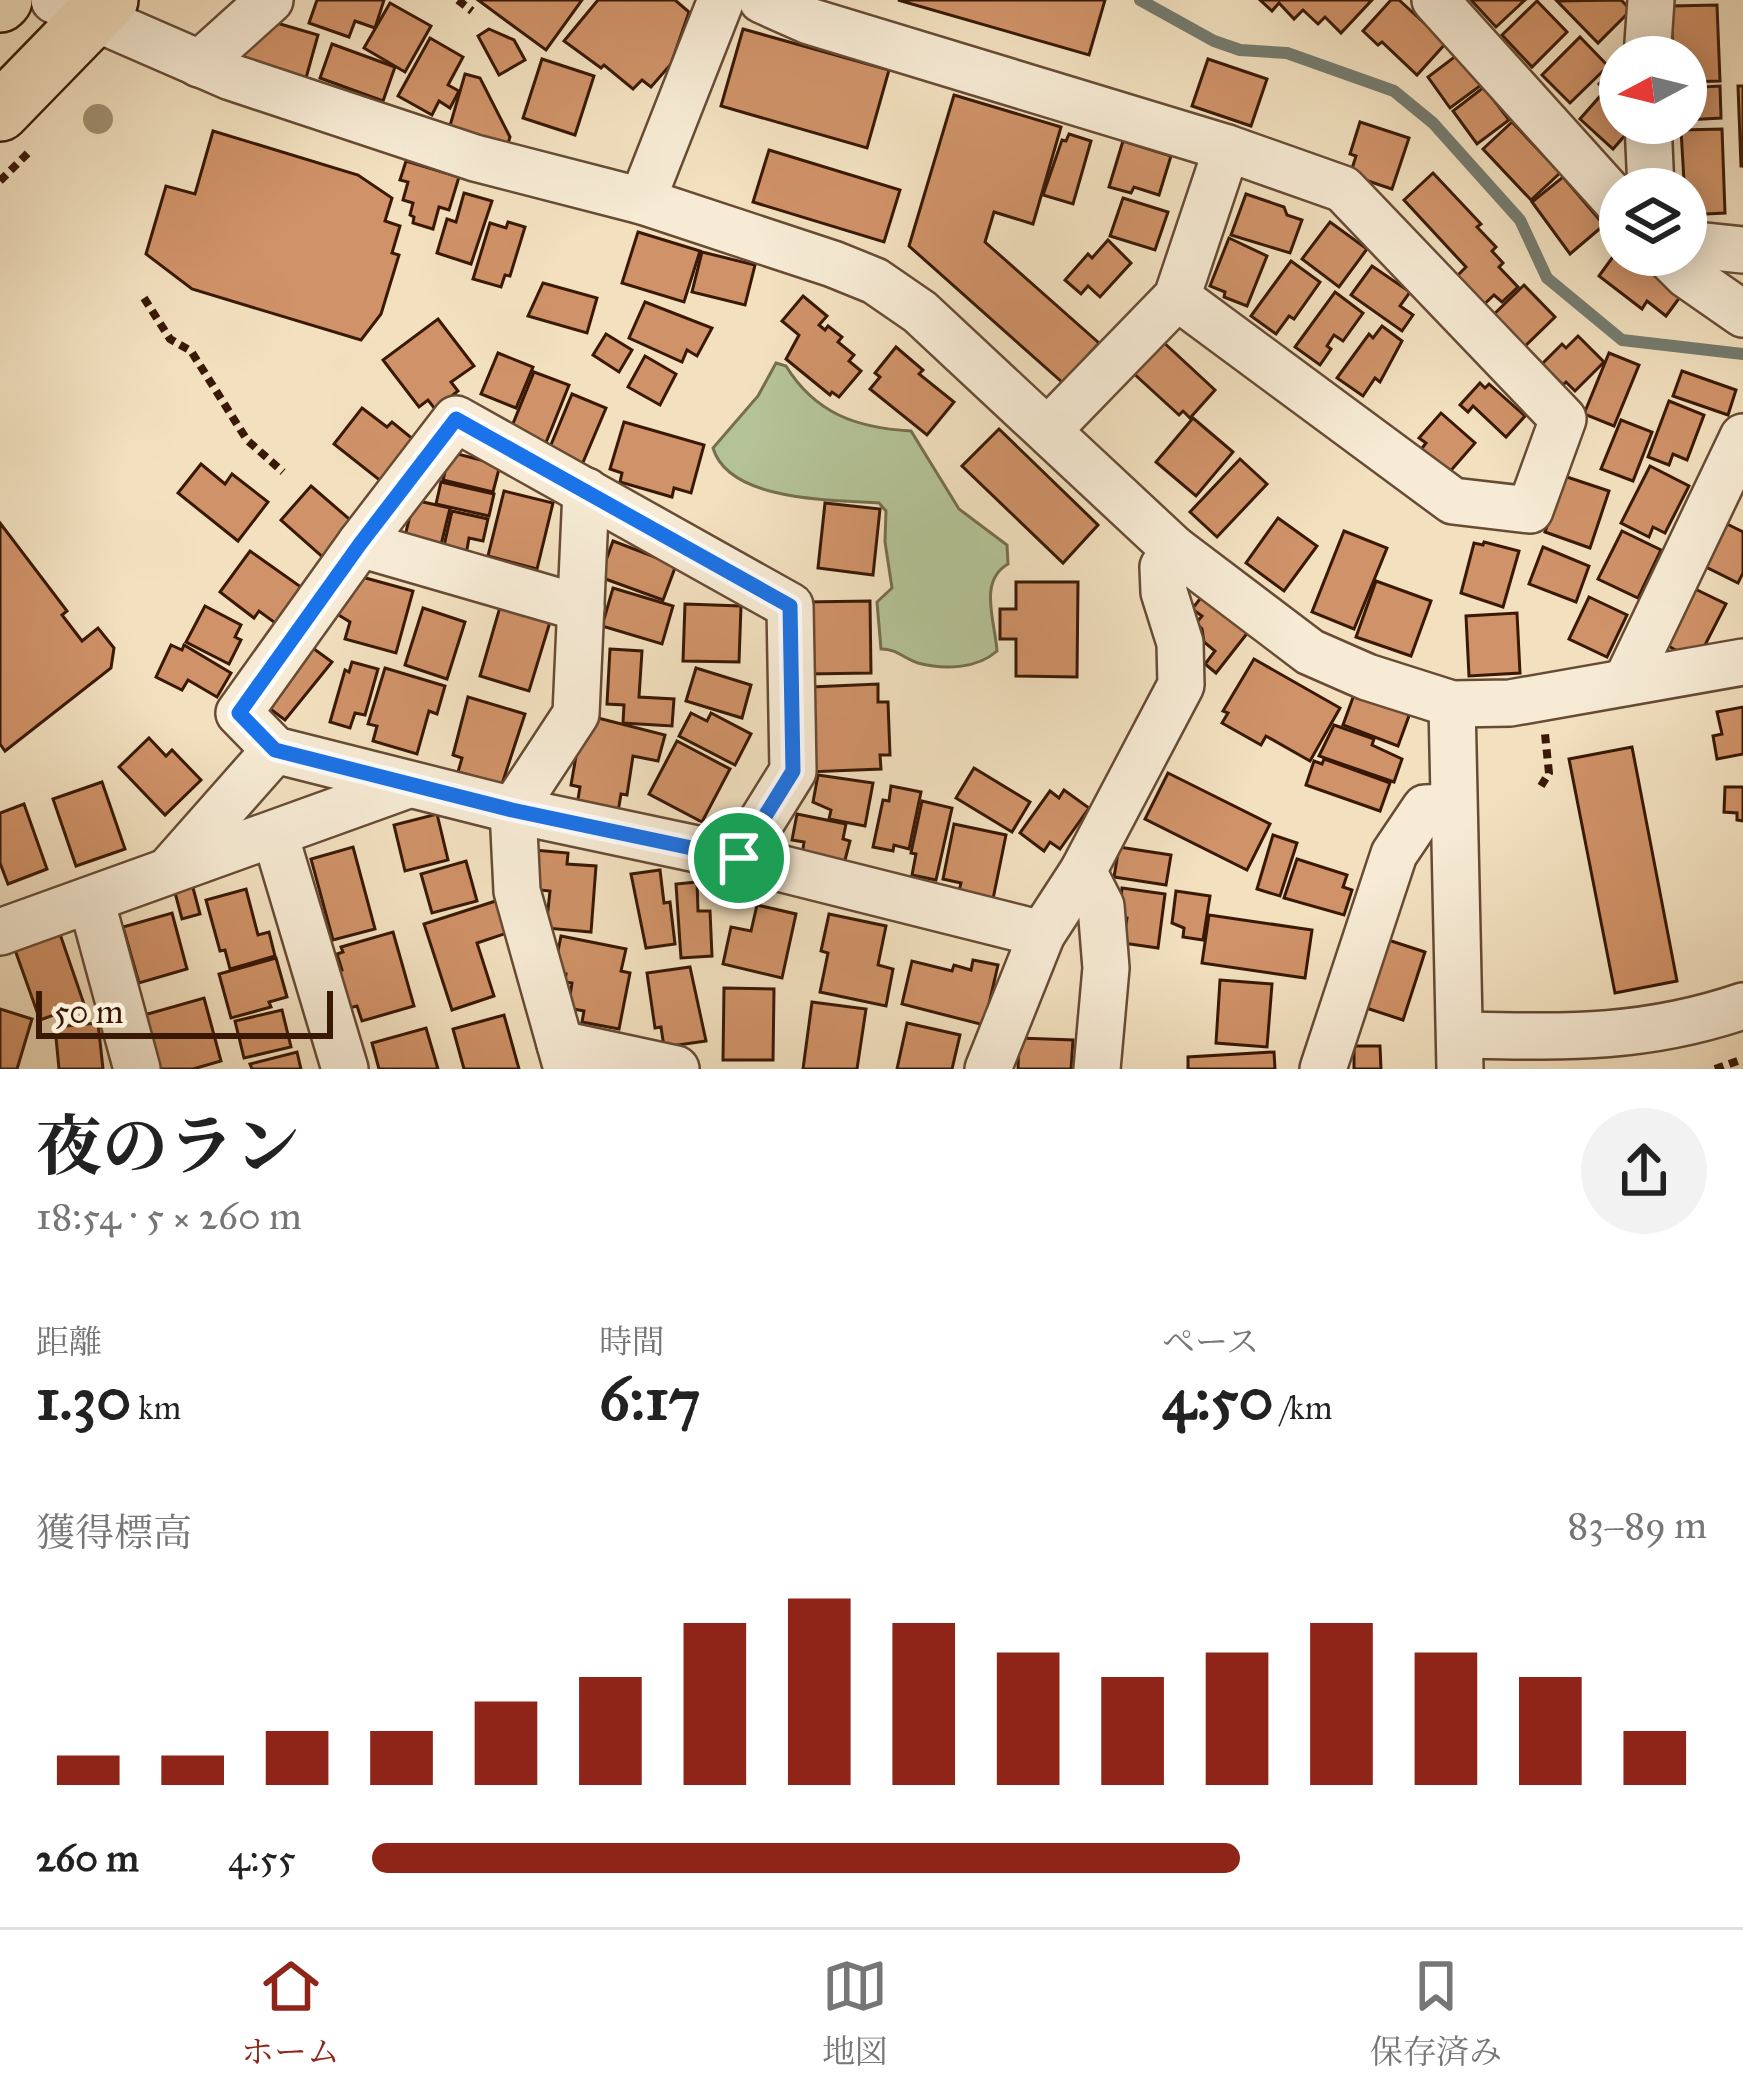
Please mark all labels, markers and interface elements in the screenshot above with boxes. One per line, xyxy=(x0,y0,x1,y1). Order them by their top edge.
north arrow xyxy=(1599,36,1707,144)
map controls xyxy=(1599,36,1707,276)
button: layers xyxy=(1599,168,1707,276)
pin xyxy=(688,807,790,909)
icon: arrive xyxy=(706,825,772,891)
scale bar xyxy=(36,985,333,1038)
text: 50 m xyxy=(54,992,123,1032)
text: 夜のラン xyxy=(36,1106,300,1187)
button: share xyxy=(1581,1108,1707,1234)
text: 18:54 · 5 × 260 m xyxy=(36,1192,302,1240)
text: 距離 xyxy=(36,1322,102,1362)
text: 時間 xyxy=(599,1322,665,1362)
text: ペース xyxy=(1162,1322,1259,1362)
text: 1.30 xyxy=(36,1362,131,1435)
text: 6:17 xyxy=(599,1362,701,1435)
text: 4:50 xyxy=(1162,1362,1273,1435)
text: km xyxy=(131,1388,181,1428)
text: /km xyxy=(1273,1388,1332,1428)
text: 83–89 m xyxy=(1567,1501,1707,1549)
text: 獲得標高 xyxy=(36,1509,192,1557)
text: 260 m xyxy=(36,1834,139,1882)
text: 4:55 xyxy=(228,1834,296,1882)
tab: ホーム xyxy=(241,1953,340,2072)
tab: 地図 xyxy=(822,1953,888,2072)
tab: 保存済み xyxy=(1370,1953,1502,2072)

